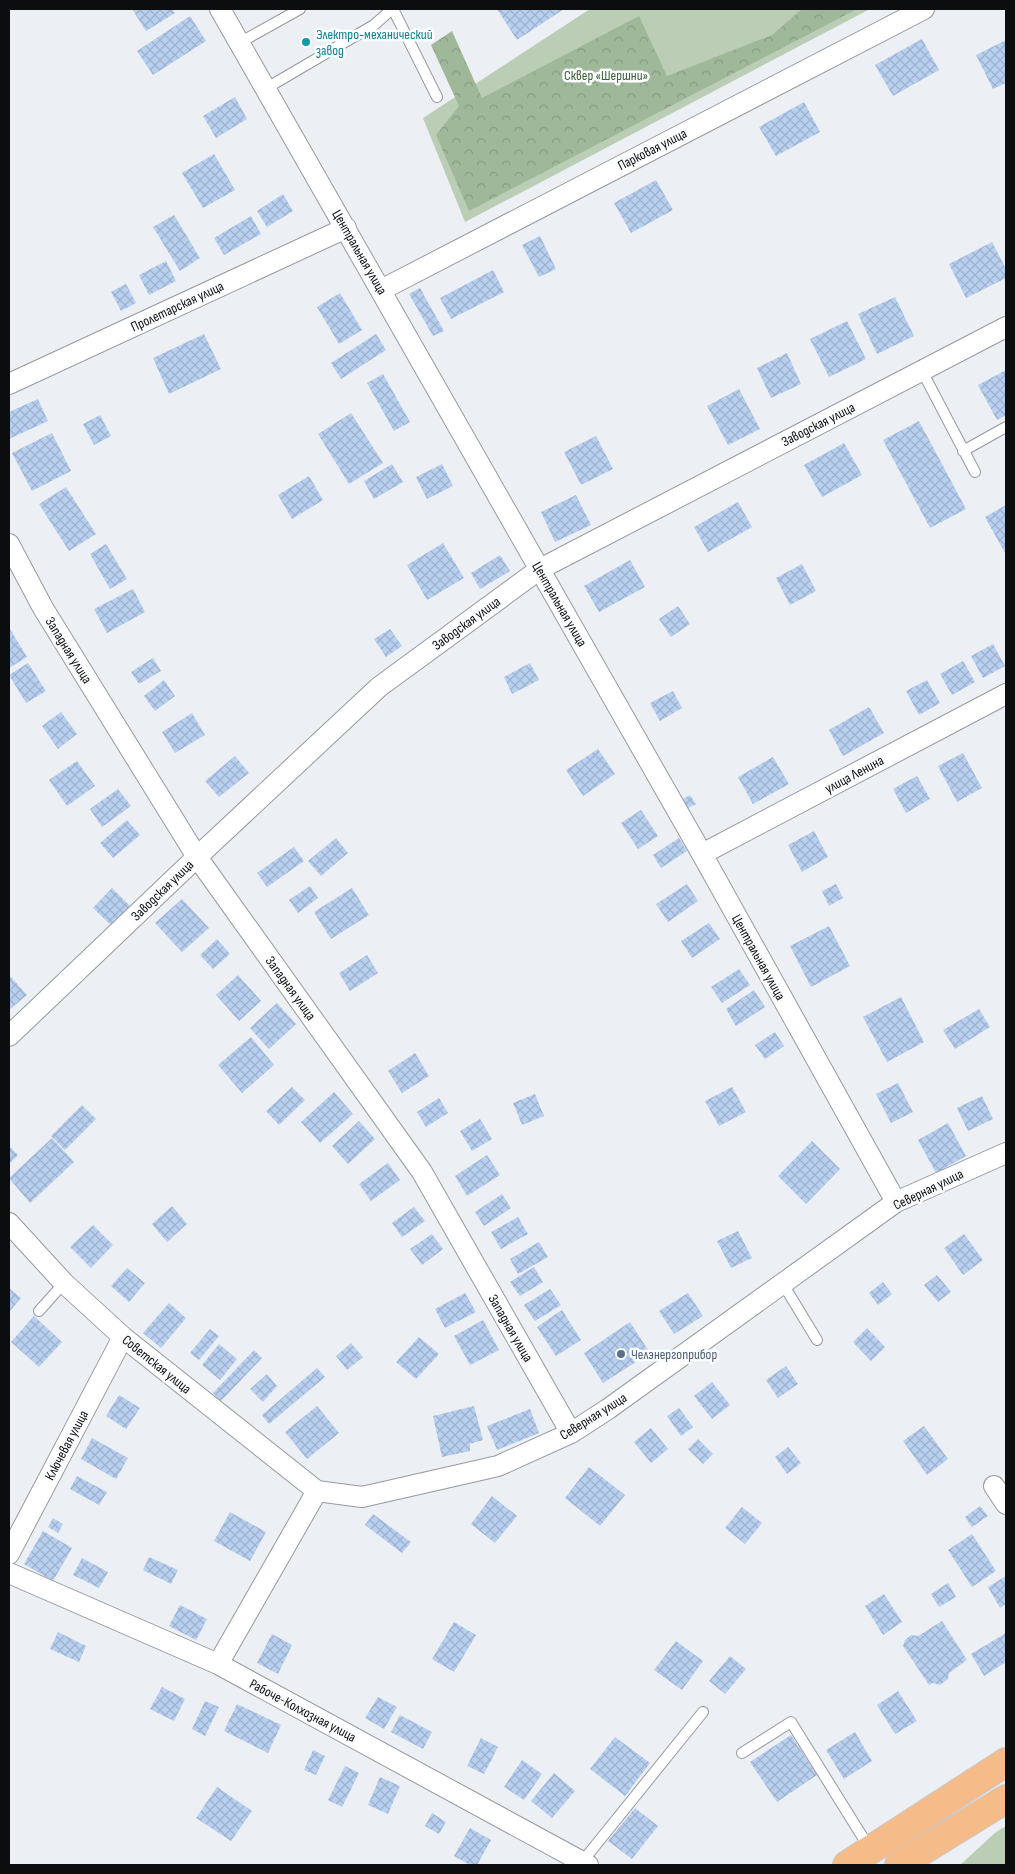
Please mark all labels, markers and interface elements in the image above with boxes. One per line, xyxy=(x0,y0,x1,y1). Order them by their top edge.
place label: Электро-механический завод xyxy=(316,26,433,59)
marker: Электро-механический завод xyxy=(300,36,312,48)
park label: Сквер «Шершни» xyxy=(564,67,648,84)
street label: Парковая улица xyxy=(615,125,690,174)
street label: Центральная улица xyxy=(328,207,391,298)
street label: Пролетарская улица xyxy=(128,277,226,335)
street label: Заводская улица xyxy=(779,399,858,450)
street label: Центральная улица xyxy=(528,559,591,650)
street label: Заводская улица xyxy=(429,593,504,654)
street label: Западная улица xyxy=(41,614,96,687)
street label: улица Ленина xyxy=(822,752,887,797)
street label: Заводская улица xyxy=(128,856,197,924)
street label: Центральная улица xyxy=(728,911,789,1003)
street label: Западная улица xyxy=(262,953,320,1024)
street label: Северная улица xyxy=(890,1165,966,1214)
street label: Западная улица xyxy=(484,1292,537,1365)
street label: Советская улица xyxy=(119,1331,195,1397)
place label: Челэнергоприбор xyxy=(631,1346,717,1363)
marker: Челэнергоприбор xyxy=(615,1348,627,1360)
street label: Северная улица xyxy=(557,1389,630,1444)
street label: Ключевая улица xyxy=(41,1407,92,1483)
street label: Рабоче-Колхозная улица xyxy=(247,1675,359,1746)

